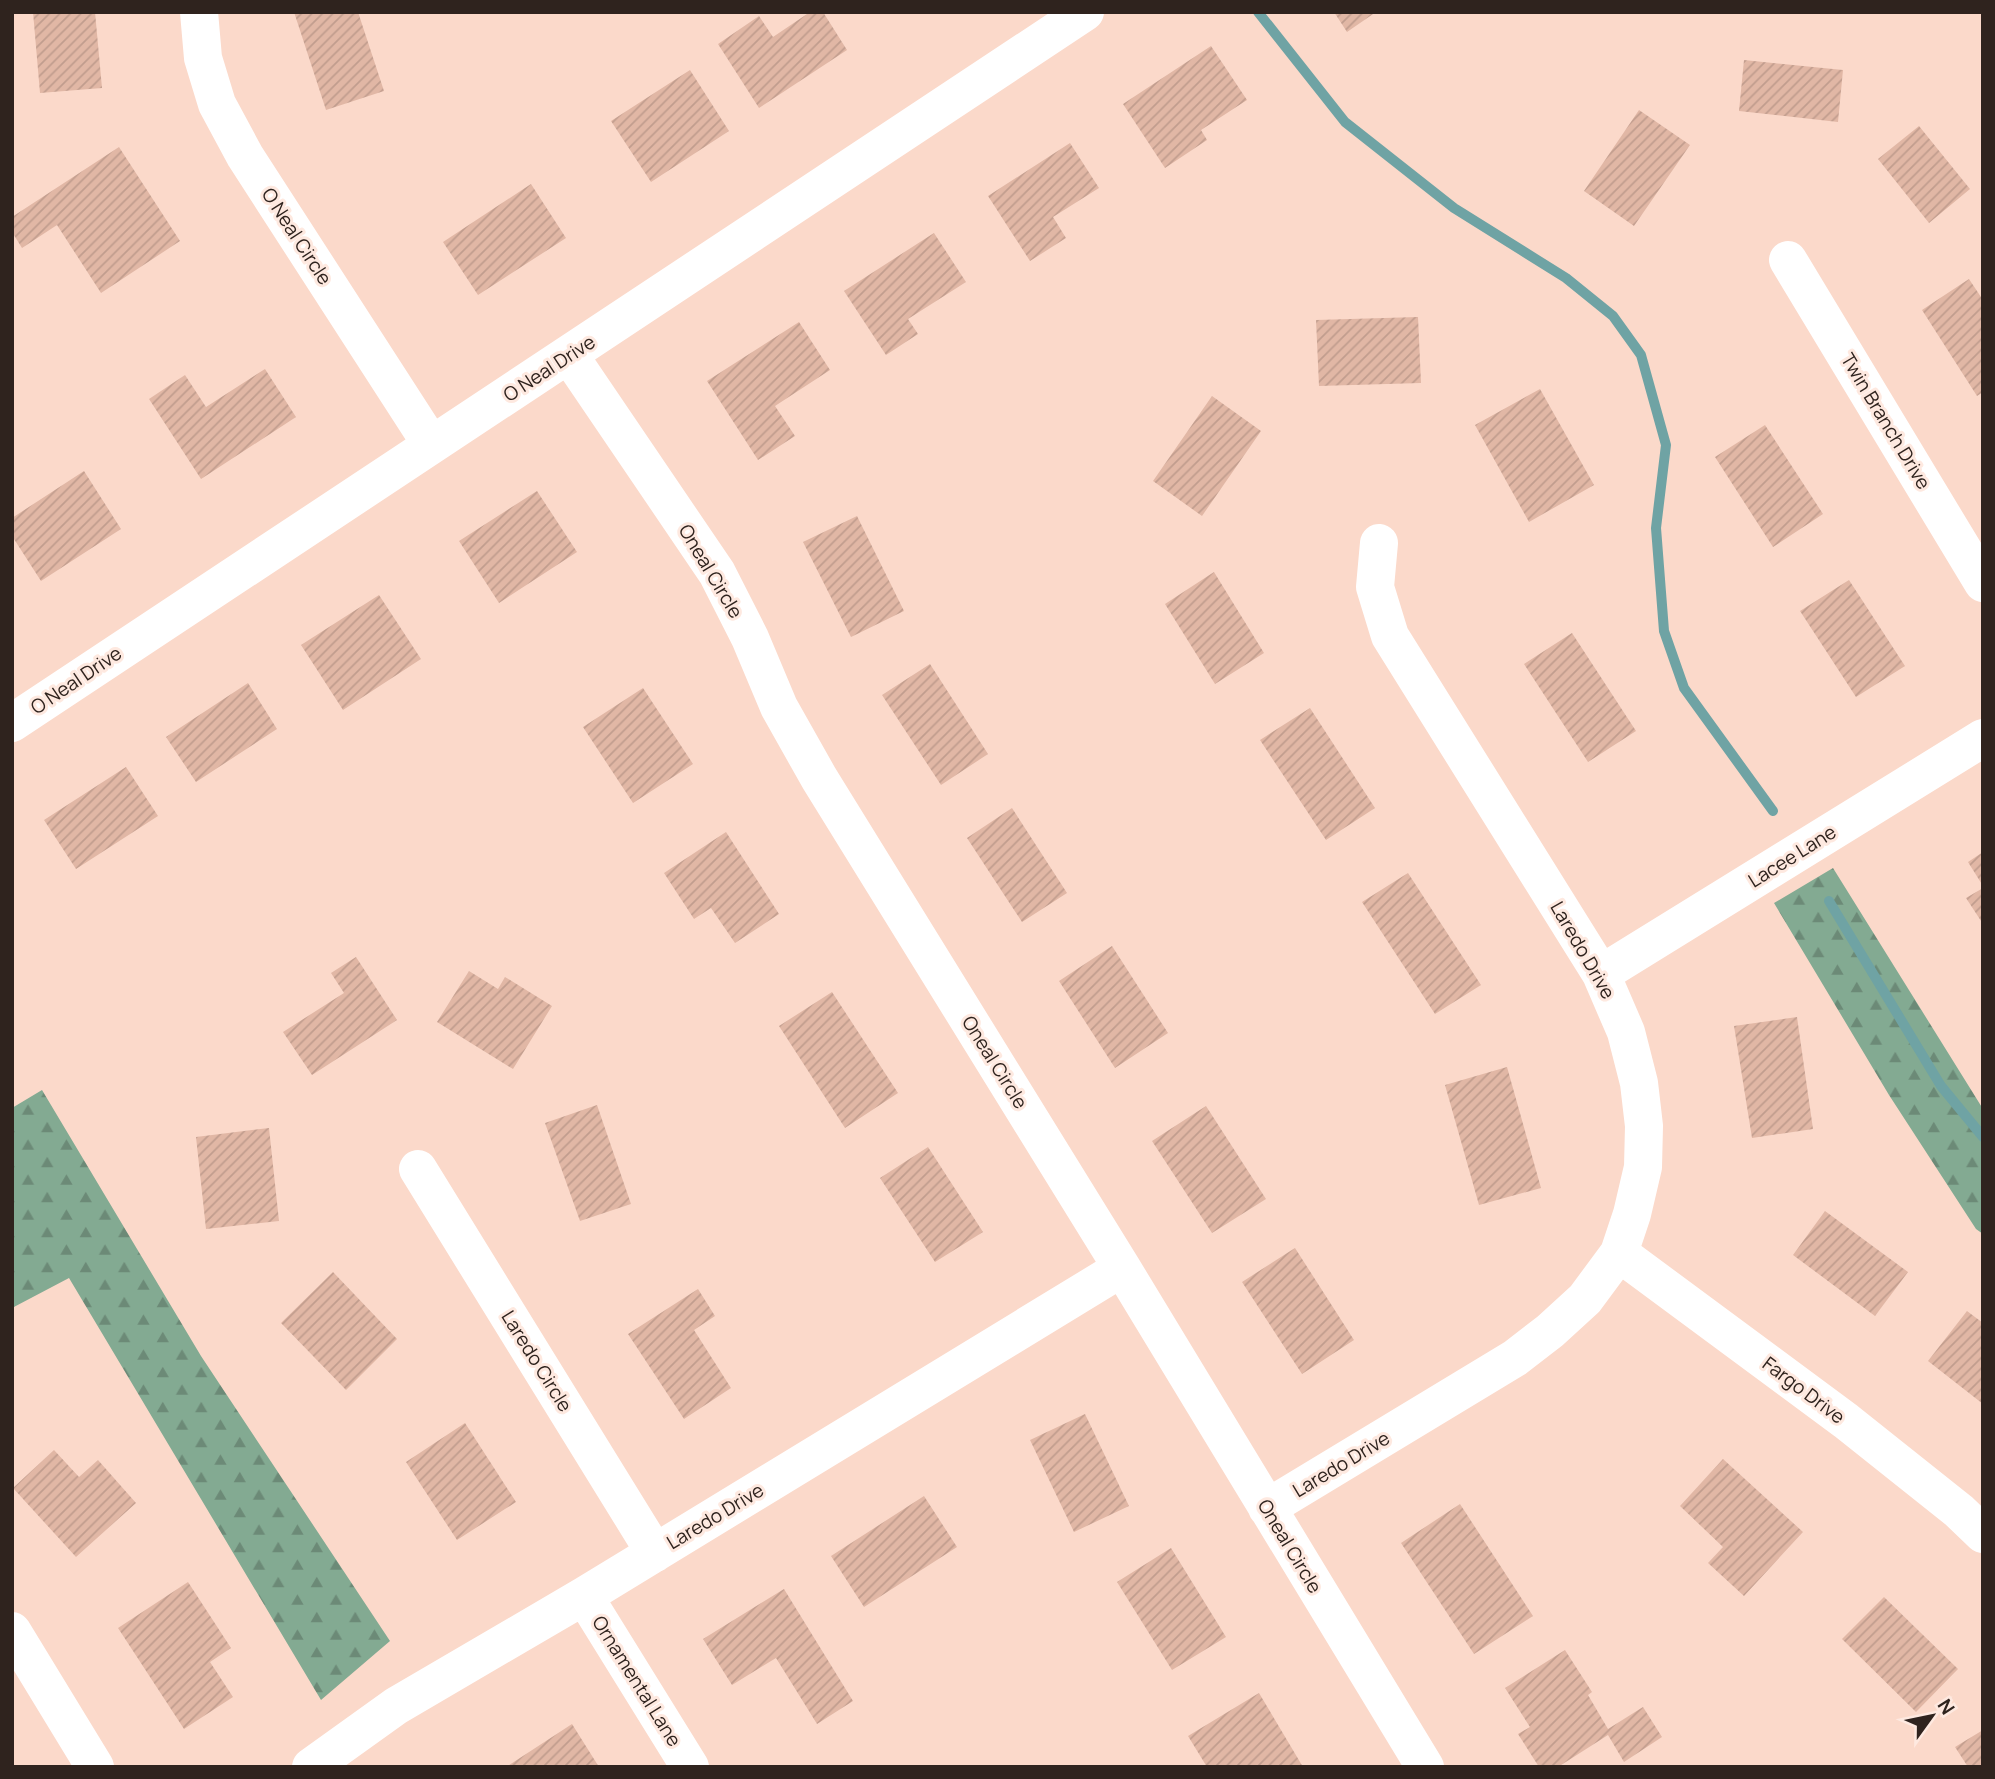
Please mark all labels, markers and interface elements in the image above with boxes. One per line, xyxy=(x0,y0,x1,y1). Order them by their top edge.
street label: O Neal Circle xyxy=(256,182,338,290)
street label: O Neal Drive xyxy=(498,329,600,407)
street label: Twin Branch Drive xyxy=(1835,348,1937,494)
street label: Oneal Circle xyxy=(673,519,749,623)
street label: O Neal Drive xyxy=(25,640,127,720)
street label: Lacee Lane xyxy=(1743,819,1841,893)
street label: Laredo Drive xyxy=(1545,896,1621,1004)
street label: Oneal Circle xyxy=(956,1011,1034,1113)
street label: Laredo Circle xyxy=(496,1305,578,1417)
street label: Fargo Drive xyxy=(1757,1350,1851,1430)
street label: Laredo Drive xyxy=(1288,1425,1394,1503)
street label: Laredo Drive xyxy=(662,1477,768,1555)
street label: Oneal Circle xyxy=(1252,1494,1328,1598)
street label: Ornamental Lane xyxy=(586,1611,688,1751)
north arrow xyxy=(1897,1681,1967,1751)
text: N xyxy=(1932,1694,1961,1720)

